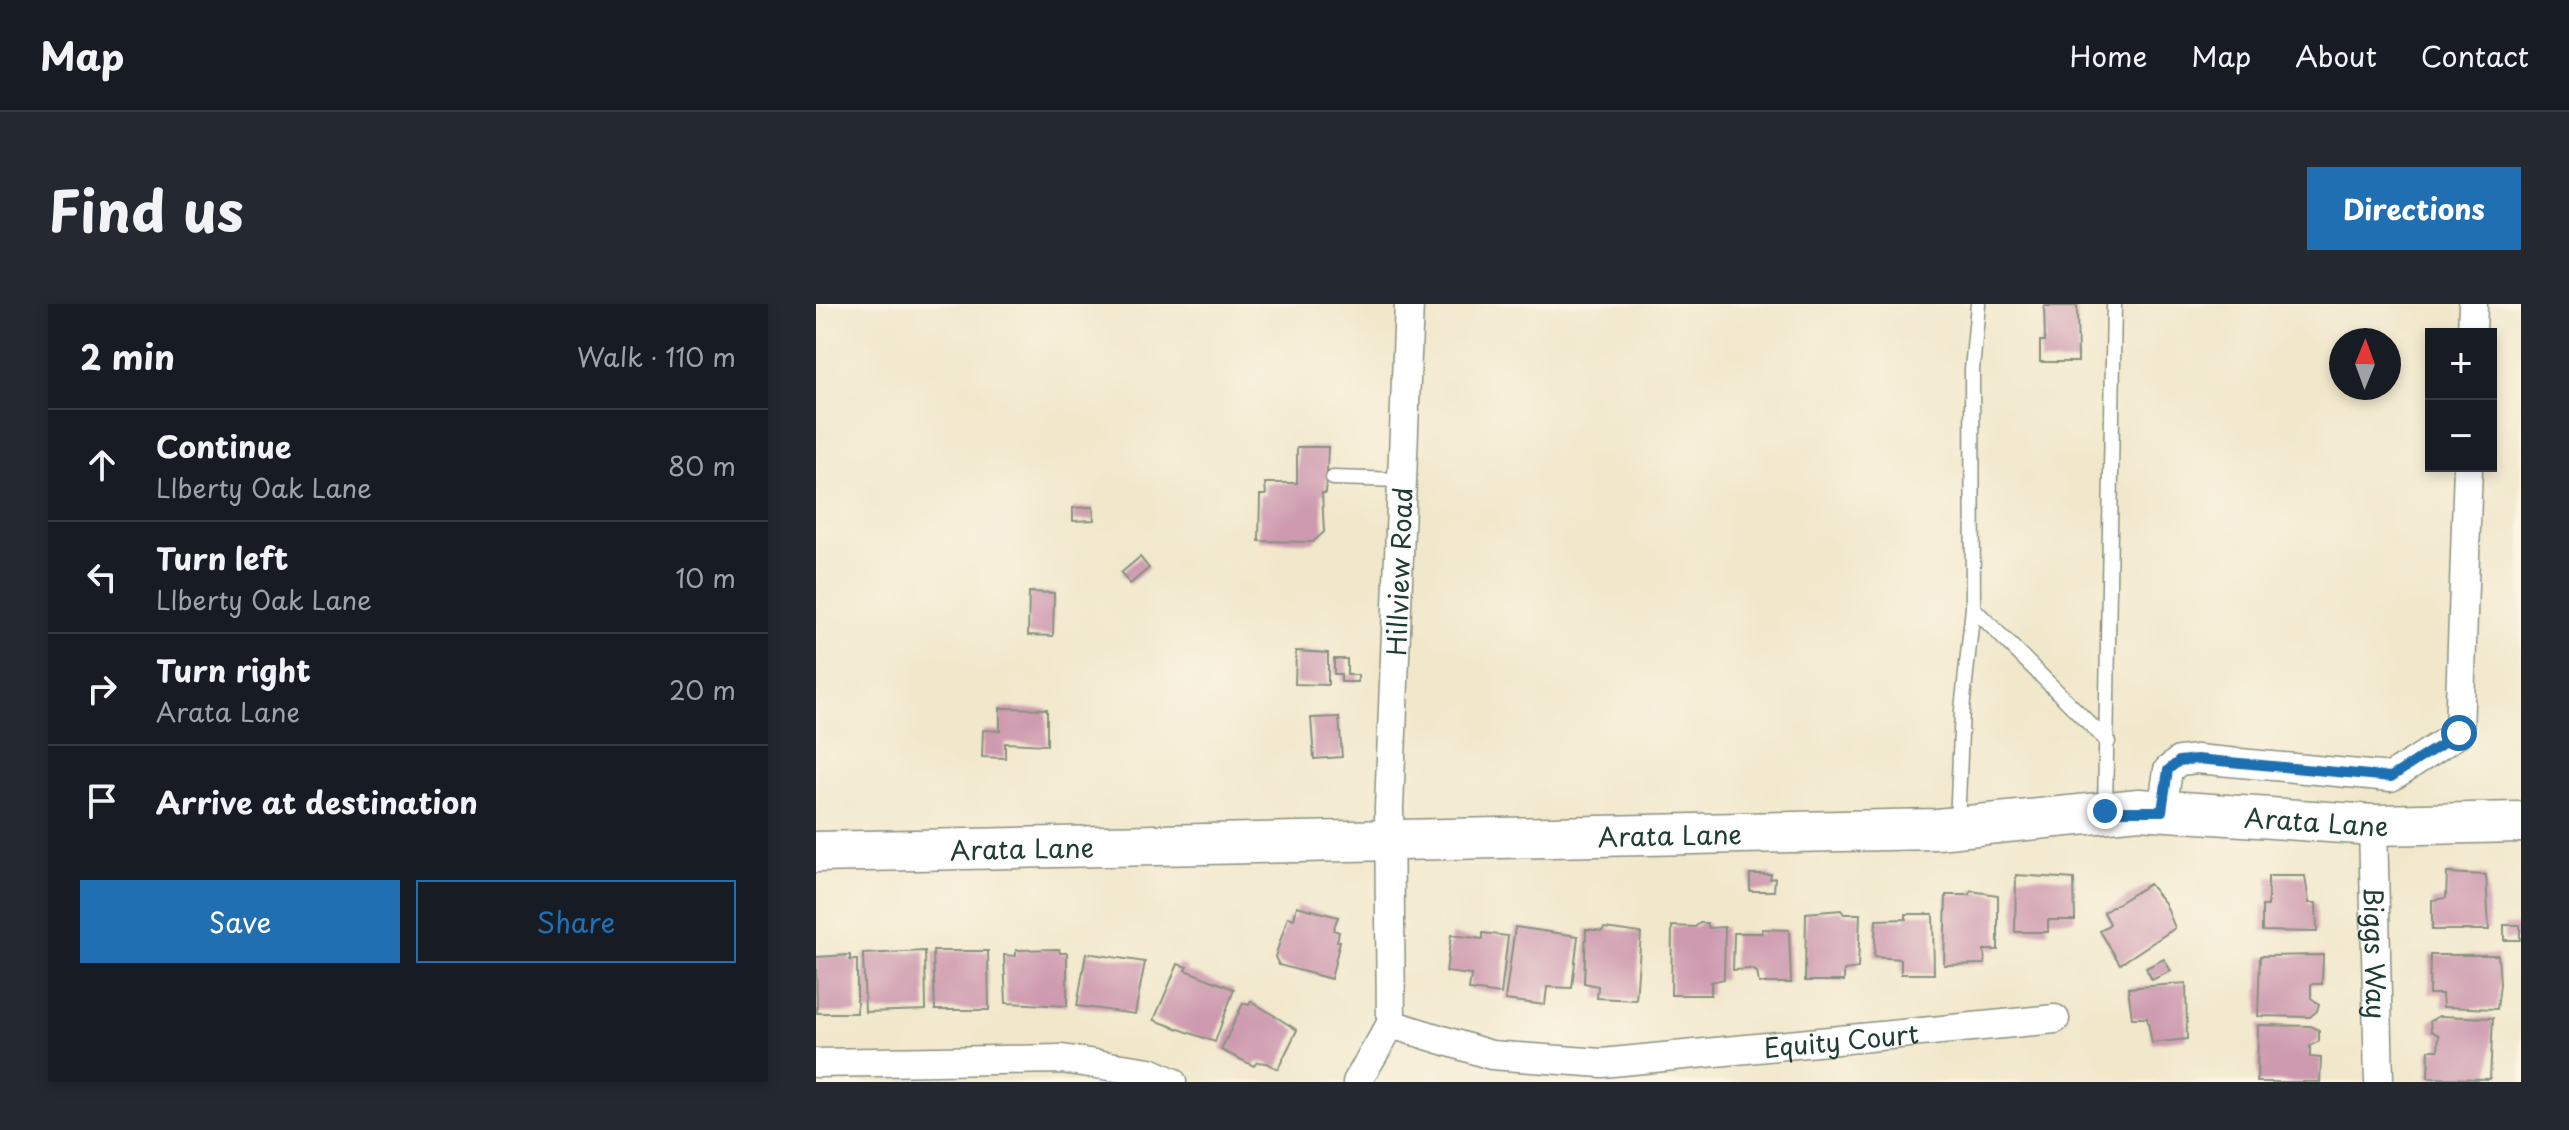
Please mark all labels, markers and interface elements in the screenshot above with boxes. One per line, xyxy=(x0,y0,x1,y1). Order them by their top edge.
text: Map xyxy=(40,27,124,84)
text: Home xyxy=(2069,34,2147,77)
text: Map xyxy=(2191,34,2251,77)
text: About xyxy=(2295,34,2377,77)
text: Contact xyxy=(2421,34,2529,77)
text: Find us xyxy=(48,166,244,251)
button: Directions xyxy=(2307,167,2521,250)
north arrow xyxy=(2329,328,2401,400)
map controls xyxy=(2425,328,2497,472)
button: + xyxy=(2425,328,2497,400)
text: 2 min xyxy=(80,330,175,382)
text: Walk · 110 m xyxy=(577,337,736,376)
button: − xyxy=(2425,400,2497,472)
text: Continue xyxy=(156,423,291,468)
icon: ahead xyxy=(80,443,124,487)
text: 80 m xyxy=(668,446,736,485)
text: LIberty Oak Lane xyxy=(156,468,372,507)
street label: Hillview Road xyxy=(1376,486,1421,657)
text: Turn left xyxy=(156,535,288,580)
icon: left xyxy=(80,555,124,599)
text: 10 m xyxy=(675,558,736,597)
text: LIberty Oak Lane xyxy=(156,580,372,619)
text: Turn right xyxy=(156,647,311,692)
icon: right xyxy=(80,667,124,711)
text: 20 m xyxy=(669,670,736,709)
text: Arata Lane xyxy=(156,692,300,731)
route start xyxy=(2441,715,2477,751)
icon: arrive xyxy=(80,779,124,823)
text: Arrive at destination xyxy=(156,779,478,824)
route end xyxy=(2087,793,2123,829)
street label: Arata Lane xyxy=(2243,797,2389,845)
street label: Arata Lane xyxy=(1597,814,1742,855)
street label: Arata Lane xyxy=(950,827,1094,869)
button: Save xyxy=(80,880,400,963)
button: Share xyxy=(416,880,736,963)
street label: Biggs Way xyxy=(2355,886,2397,1020)
street label: Equity Court xyxy=(1761,1013,1920,1067)

